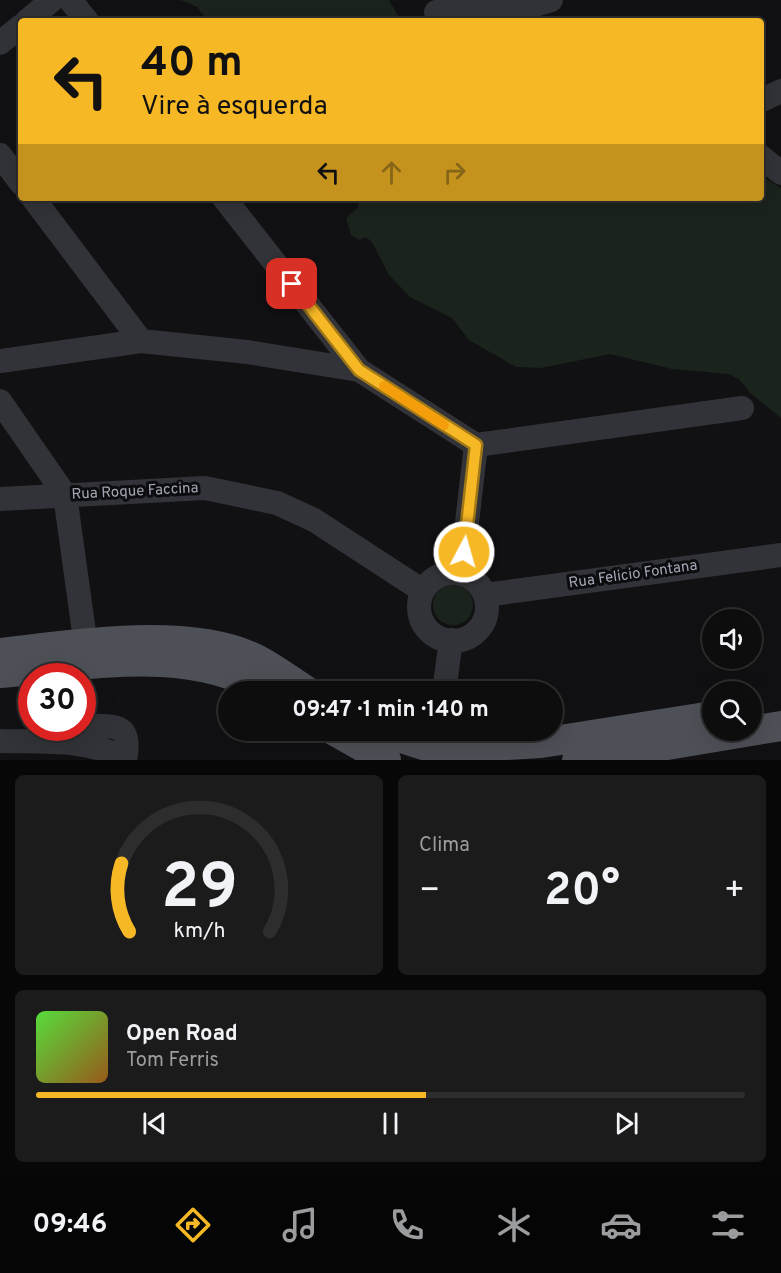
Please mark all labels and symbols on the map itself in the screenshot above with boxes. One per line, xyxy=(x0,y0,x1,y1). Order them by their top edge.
pin xyxy=(266,258,317,309)
street label: Rua Roque Faccina xyxy=(71,479,199,505)
position arrow xyxy=(432,520,496,584)
street label: Rua Felicio Fontana xyxy=(567,557,699,593)
speed limit sign: 30 xyxy=(18,663,96,741)

